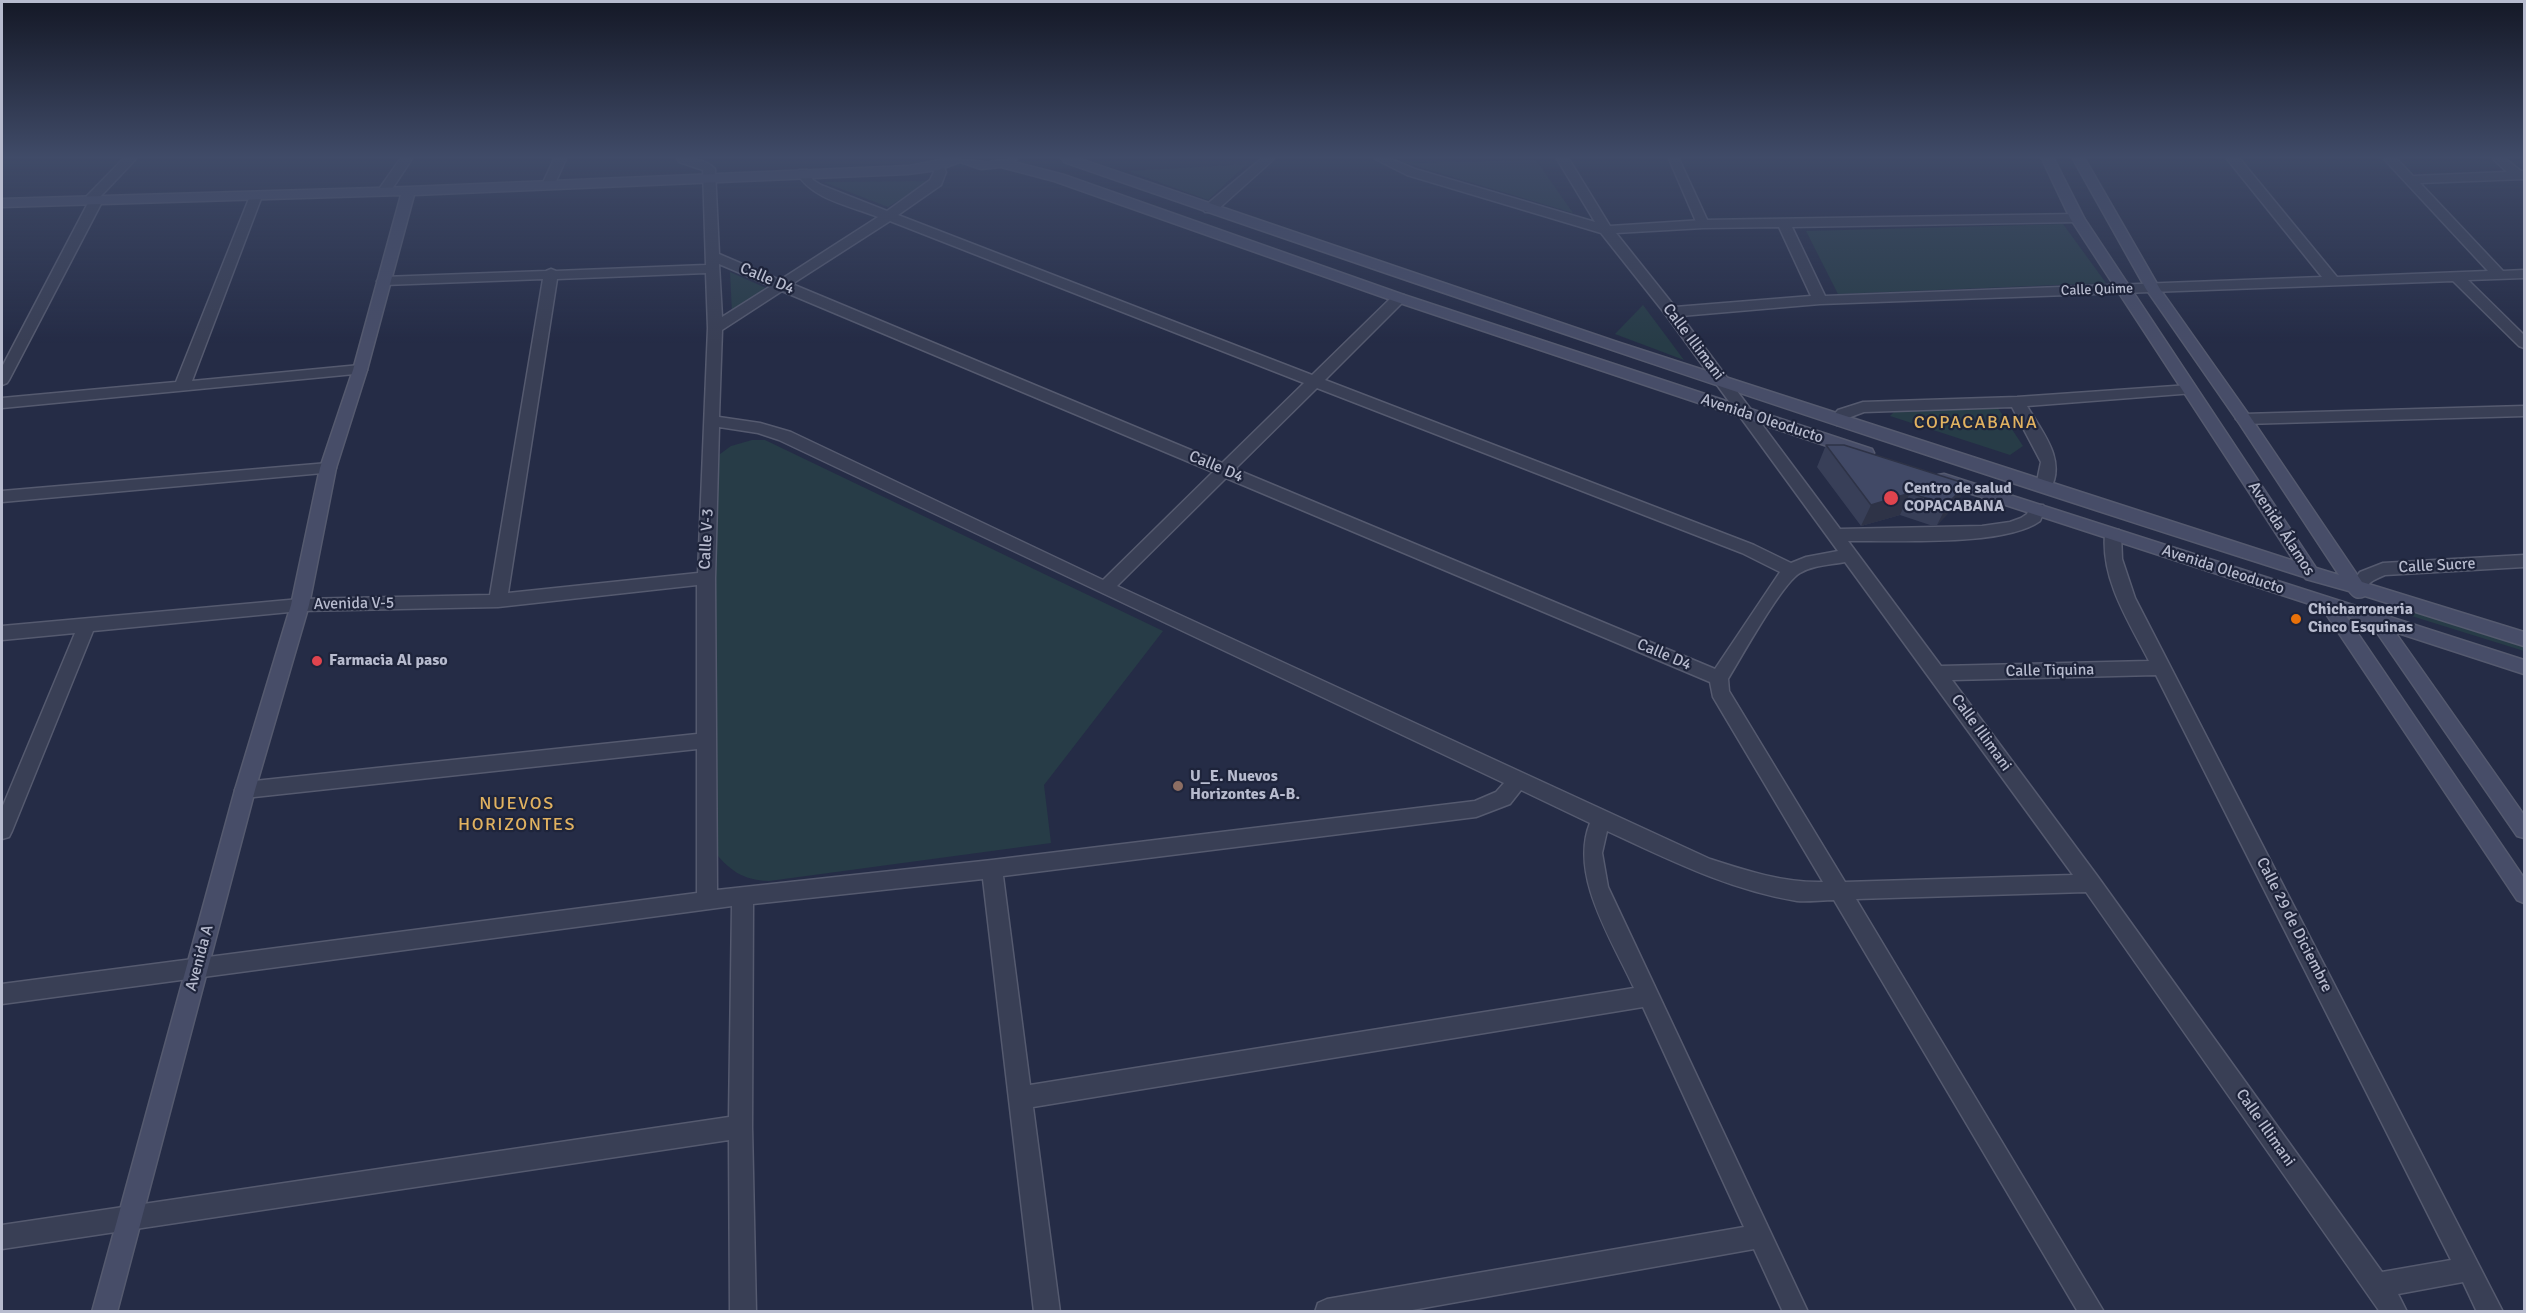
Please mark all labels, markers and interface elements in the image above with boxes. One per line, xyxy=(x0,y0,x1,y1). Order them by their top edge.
street label: Calle D4 xyxy=(737,259,797,299)
street label: Calle Quime xyxy=(2061,280,2133,300)
street label: Calle Illimani xyxy=(1658,300,1728,384)
street label: Avenida Oleoducto xyxy=(1698,390,1826,448)
district label: COPACABANA xyxy=(1914,412,2038,434)
street label: Calle D4 xyxy=(1186,447,1246,487)
street label: Avenida Álamos xyxy=(2243,478,2319,580)
place label: Centro de salud COPACABANA xyxy=(1904,479,2012,517)
marker: Centro de salud COPACABANA xyxy=(1882,489,1900,507)
street label: Calle V-3 xyxy=(696,508,718,570)
street label: Avenida Oleoducto xyxy=(2159,541,2287,599)
street label: Calle Sucre xyxy=(2398,554,2476,578)
street label: Avenida V-5 xyxy=(314,594,394,614)
place label: Chicharroneria Cinco Esquinas xyxy=(2308,600,2413,638)
marker: Chicharroneria Cinco Esquinas xyxy=(2289,612,2303,626)
street label: Calle D4 xyxy=(1634,635,1694,675)
place label: Farmacia Al paso xyxy=(329,651,448,671)
marker: Farmacia Al paso xyxy=(310,654,324,668)
street label: Calle Tiquina xyxy=(2005,661,2095,681)
street label: Calle Illimani xyxy=(1947,691,2015,775)
place label: U_E. Nuevos Horizontes A-B. xyxy=(1190,767,1300,805)
marker: U_E. Nuevos Horizontes A-B. xyxy=(1171,779,1185,793)
district label: NUEVOS HORIZONTES xyxy=(458,793,576,836)
street label: Calle 29 de Diciembre xyxy=(2252,854,2336,996)
street label: Avenida A xyxy=(182,923,218,993)
street label: Calle Illimani xyxy=(2231,1085,2299,1171)

